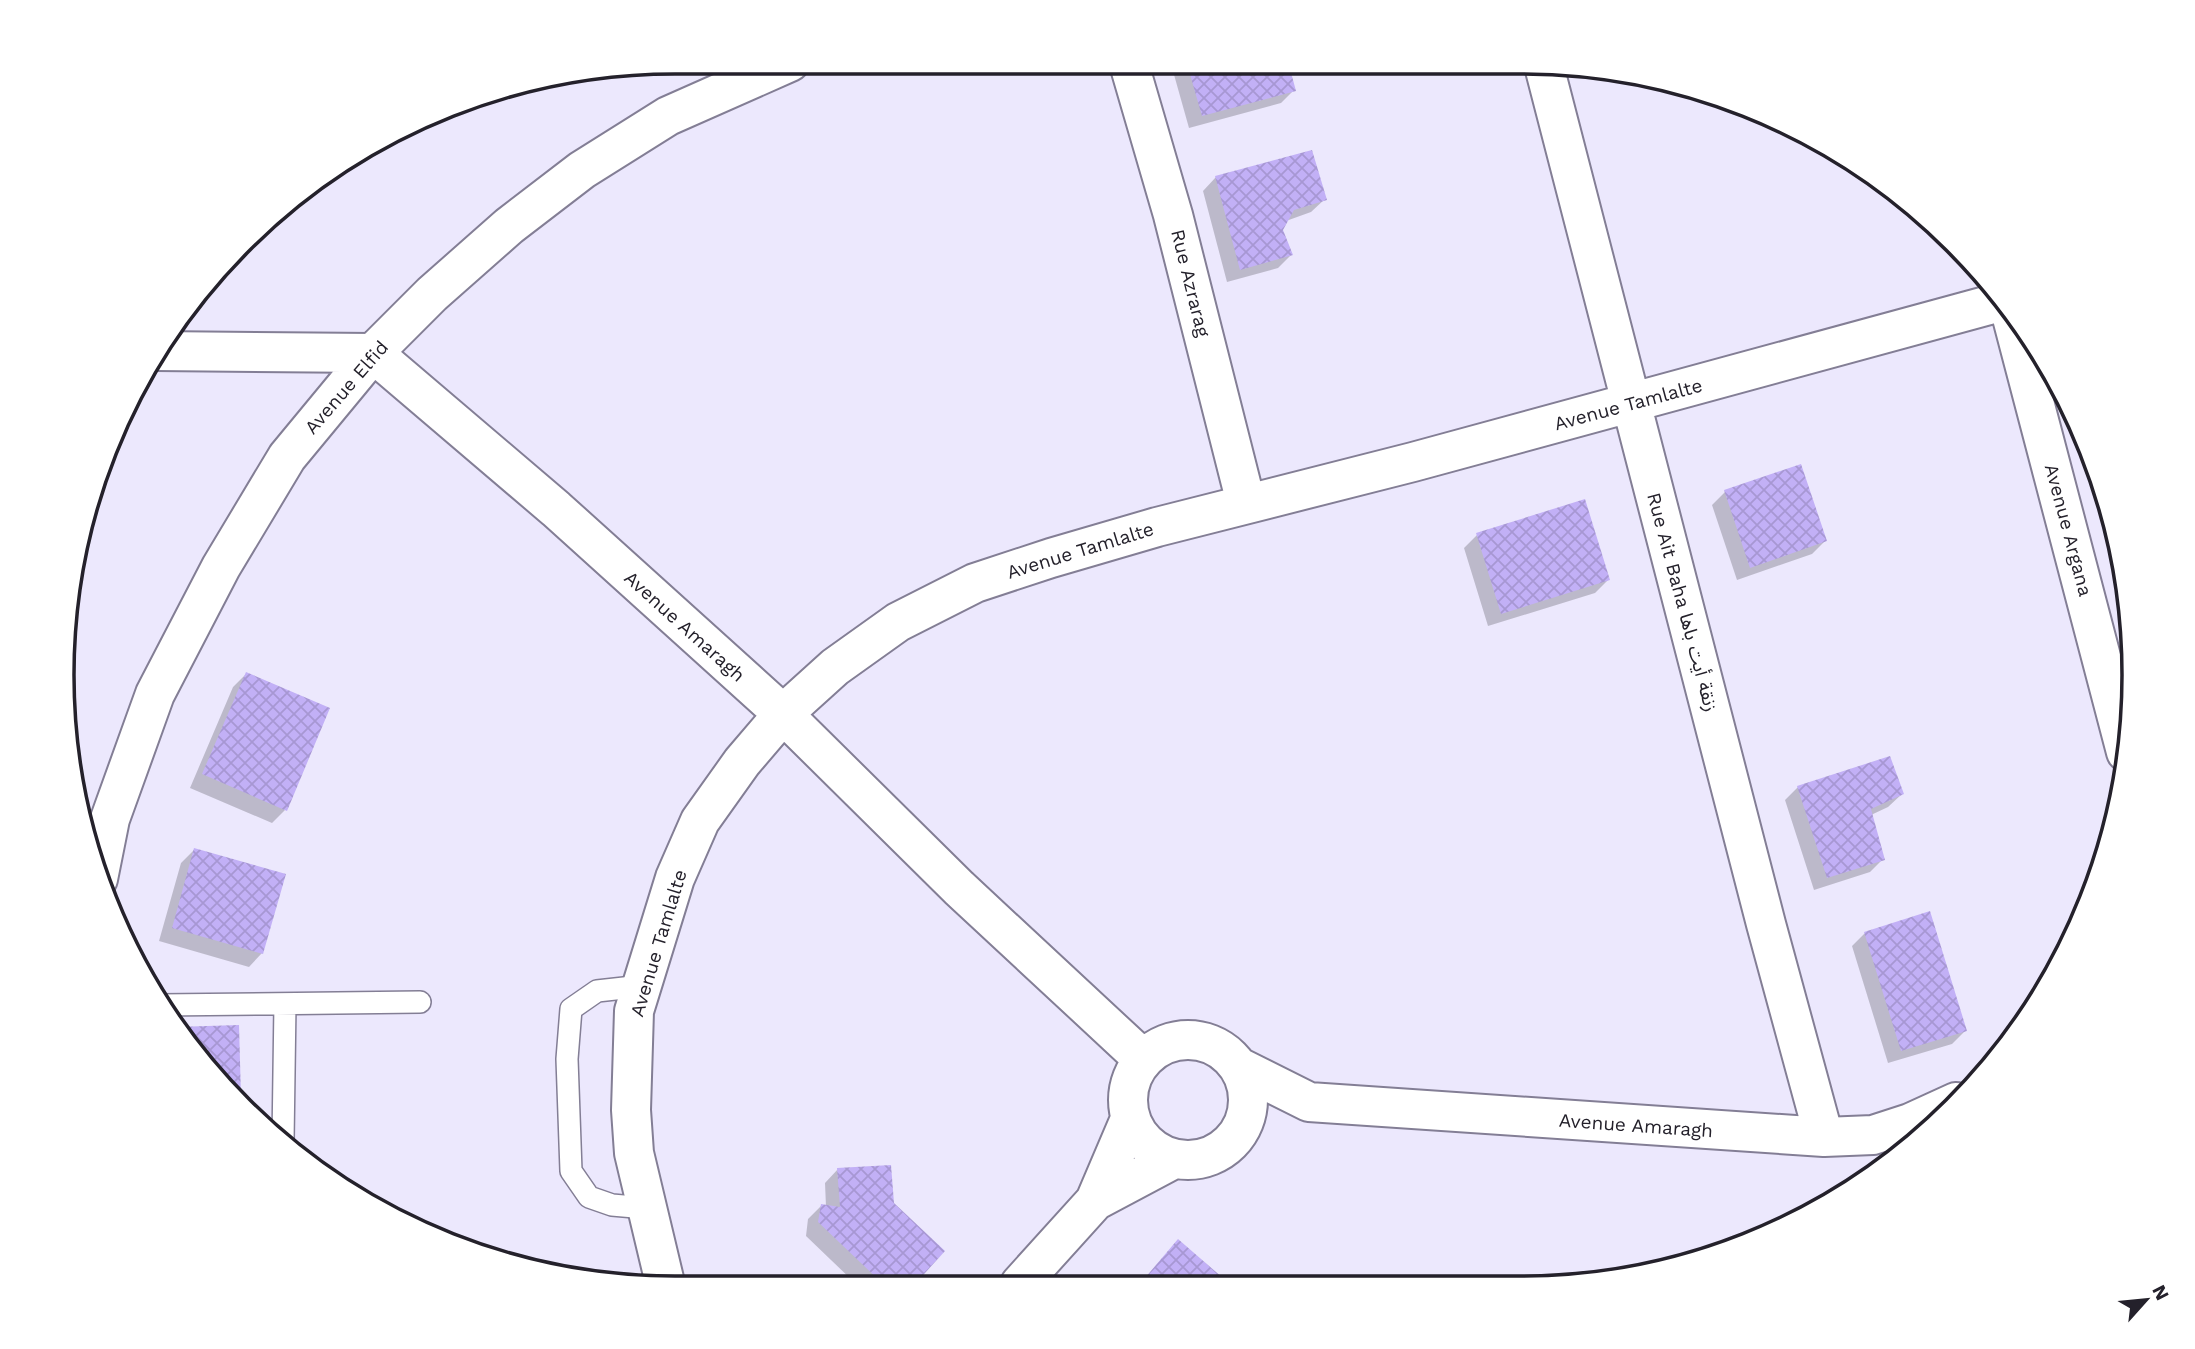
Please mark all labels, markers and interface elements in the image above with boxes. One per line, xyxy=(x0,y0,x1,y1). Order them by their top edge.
street label: Rue Azrarag xyxy=(1166,227,1215,340)
street label: Avenue Elfid xyxy=(300,336,393,439)
street label: Avenue Tamlalte xyxy=(1551,374,1705,435)
street label: Avenue Argana xyxy=(2040,461,2097,599)
street label: Rue Ait Baha زنقة أيت باها xyxy=(1642,490,1723,714)
street label: Avenue Tamlalte xyxy=(1004,517,1156,584)
street label: Avenue Amaragh xyxy=(620,566,750,687)
street label: Avenue Tamlalte xyxy=(625,867,692,1019)
street label: Avenue Amaragh xyxy=(1558,1109,1714,1142)
north arrow xyxy=(2111,1265,2181,1335)
text: N xyxy=(2147,1281,2174,1304)

